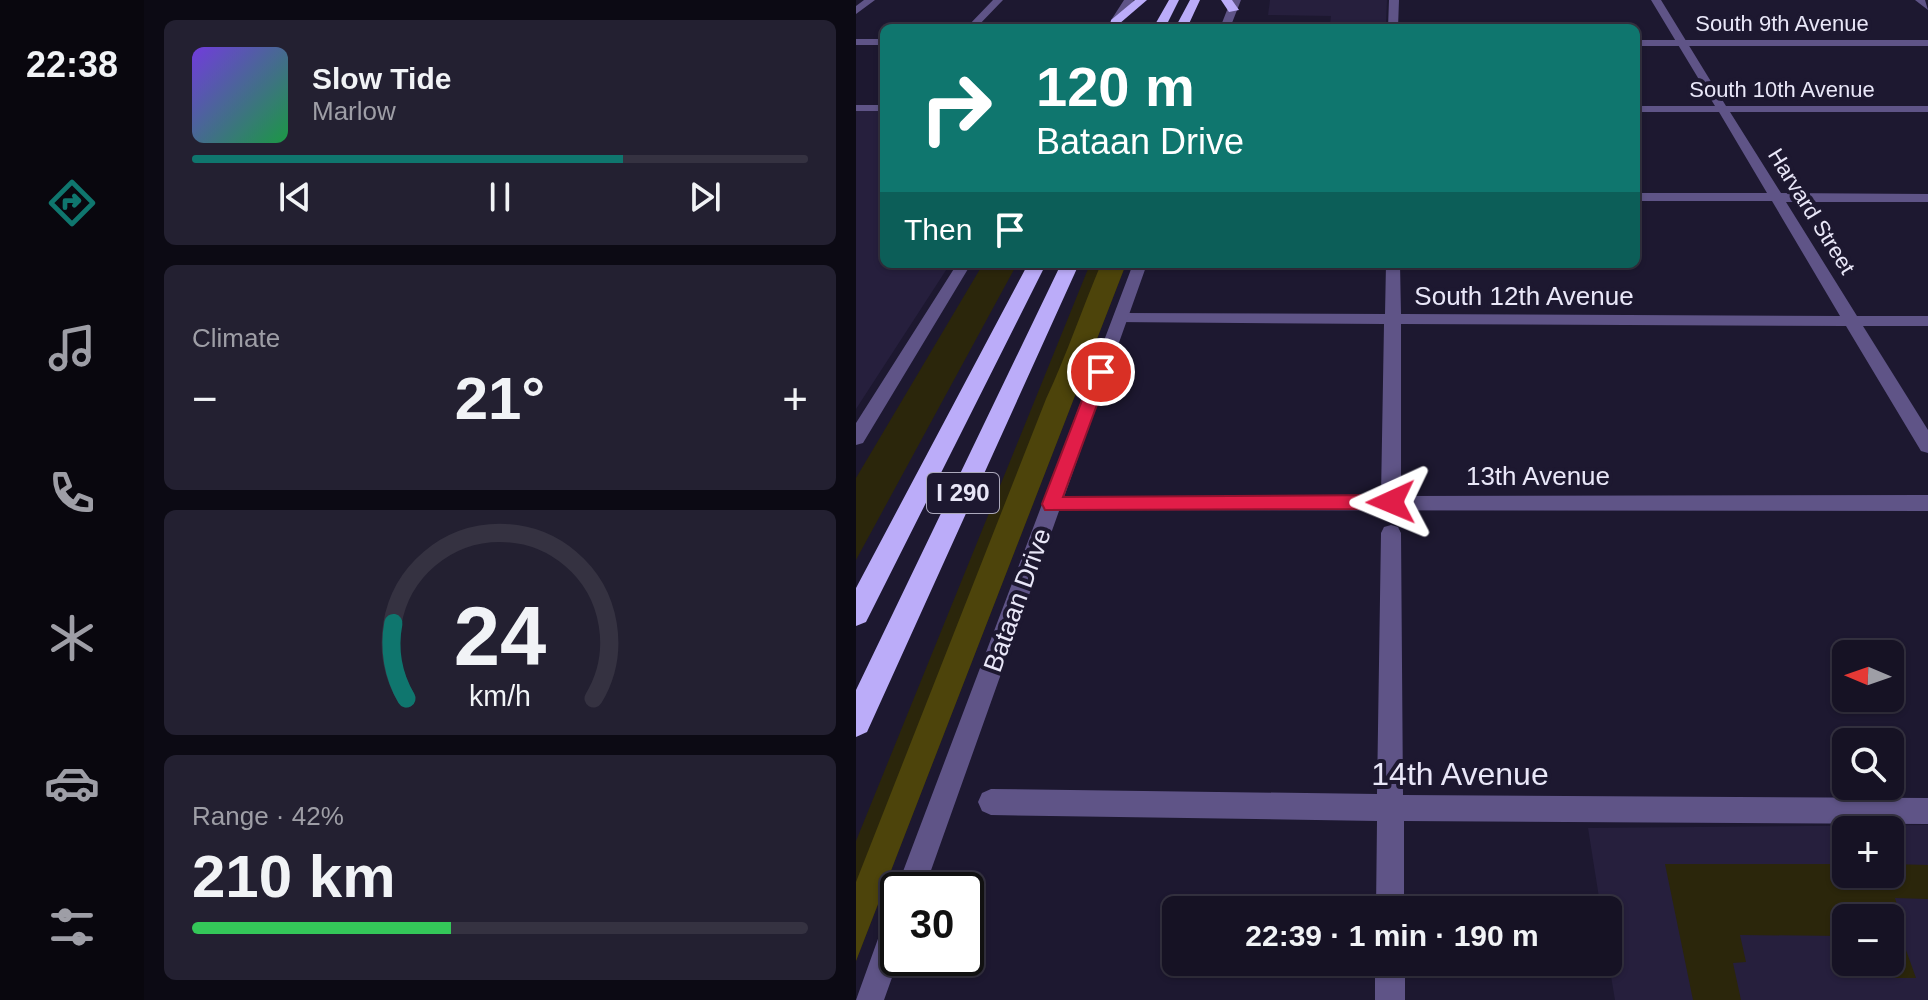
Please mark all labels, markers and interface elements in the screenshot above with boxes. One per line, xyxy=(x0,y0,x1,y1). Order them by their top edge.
street label: South 9th Avenue xyxy=(1695,11,1869,36)
text: 22:38 xyxy=(26,44,118,85)
text: 120 m xyxy=(1036,55,1195,118)
icon: right xyxy=(904,56,1008,160)
text: Slow Tide xyxy=(312,62,451,95)
street label: South 10th Avenue xyxy=(1689,77,1875,102)
text: Marlow xyxy=(312,96,396,126)
text: Bataan Drive xyxy=(1036,121,1244,162)
street label: Harvard Street xyxy=(1763,144,1860,279)
icon: directions xyxy=(44,175,100,231)
icon: previous xyxy=(273,175,317,219)
icon: pause xyxy=(478,175,522,219)
icon: next xyxy=(683,175,727,219)
icon: arrive xyxy=(988,208,1032,252)
text: Then xyxy=(904,213,972,246)
street label: South 12th Avenue xyxy=(1414,281,1634,311)
icon: music xyxy=(44,320,100,376)
text: Climate xyxy=(192,323,280,353)
pin xyxy=(1067,338,1135,406)
icon: arrive xyxy=(1079,350,1123,394)
text: 21° xyxy=(455,365,545,432)
text: − xyxy=(192,374,218,423)
text: + xyxy=(782,374,808,423)
position arrow xyxy=(1349,460,1433,544)
street label: 13th Avenue xyxy=(1466,461,1610,491)
icon: phone xyxy=(44,465,100,521)
road number: I 290 xyxy=(927,473,999,513)
street label: Bataan Drive xyxy=(977,524,1057,676)
text: 24 xyxy=(454,589,546,682)
icon: climate xyxy=(44,610,100,666)
north arrow xyxy=(1832,640,1904,712)
map controls xyxy=(1832,640,1904,976)
text: km/h xyxy=(469,680,531,712)
button: search xyxy=(1832,728,1904,800)
icon: car xyxy=(44,755,100,811)
street label: 14th Avenue xyxy=(1371,756,1549,792)
text: Range · 42% xyxy=(192,801,344,831)
button: + xyxy=(1832,816,1904,888)
text: 210 km xyxy=(192,843,396,910)
speed limit sign: 30 xyxy=(880,872,984,976)
icon: filters xyxy=(44,899,100,955)
button: − xyxy=(1832,904,1904,976)
text: 22:39 · 1 min · 190 m xyxy=(1245,919,1539,952)

